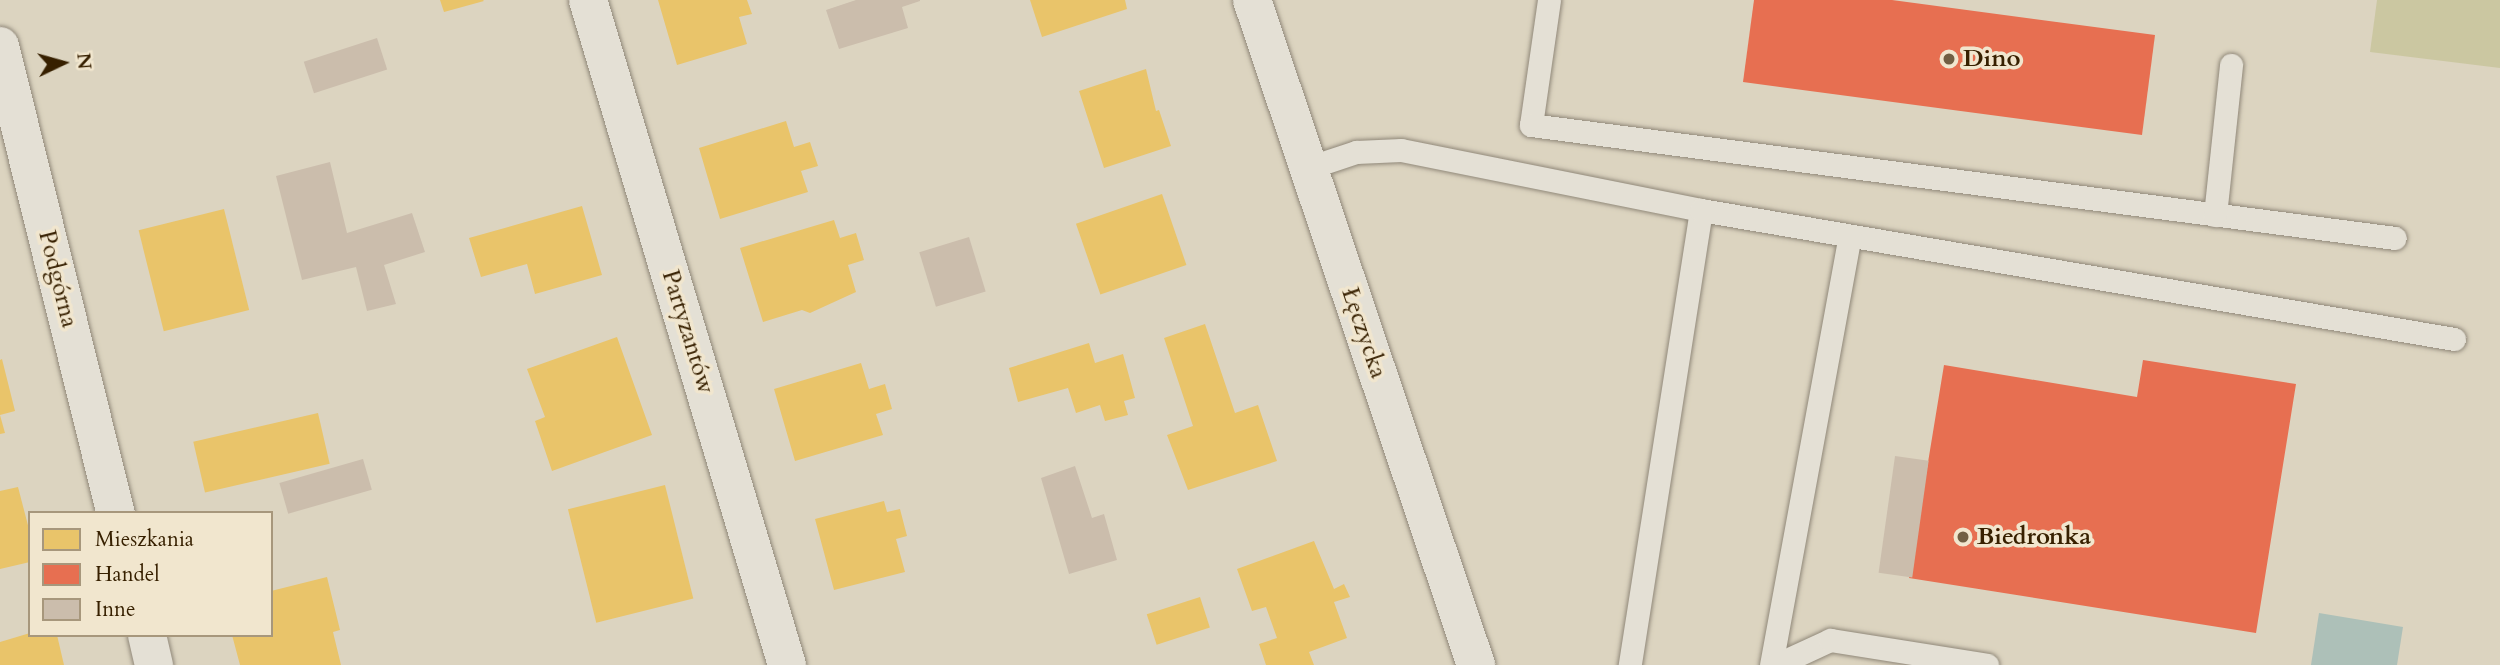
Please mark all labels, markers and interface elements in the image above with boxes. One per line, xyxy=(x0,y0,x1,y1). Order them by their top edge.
north arrow xyxy=(28,28,98,98)
place label: Dino xyxy=(1963,45,2021,73)
marker: Dino xyxy=(1941,51,1957,67)
text: N xyxy=(70,52,98,71)
street label: Podgórna xyxy=(32,227,84,331)
street label: Partyzantów xyxy=(656,267,720,397)
street label: Łęczycka xyxy=(1335,284,1393,382)
legend xyxy=(28,511,273,637)
place label: Biedronka xyxy=(1977,523,2091,551)
text: Mieszkania xyxy=(95,525,194,554)
marker: Biedronka xyxy=(1955,529,1971,545)
text: Handel xyxy=(95,560,160,589)
text: Inne xyxy=(95,595,136,624)

